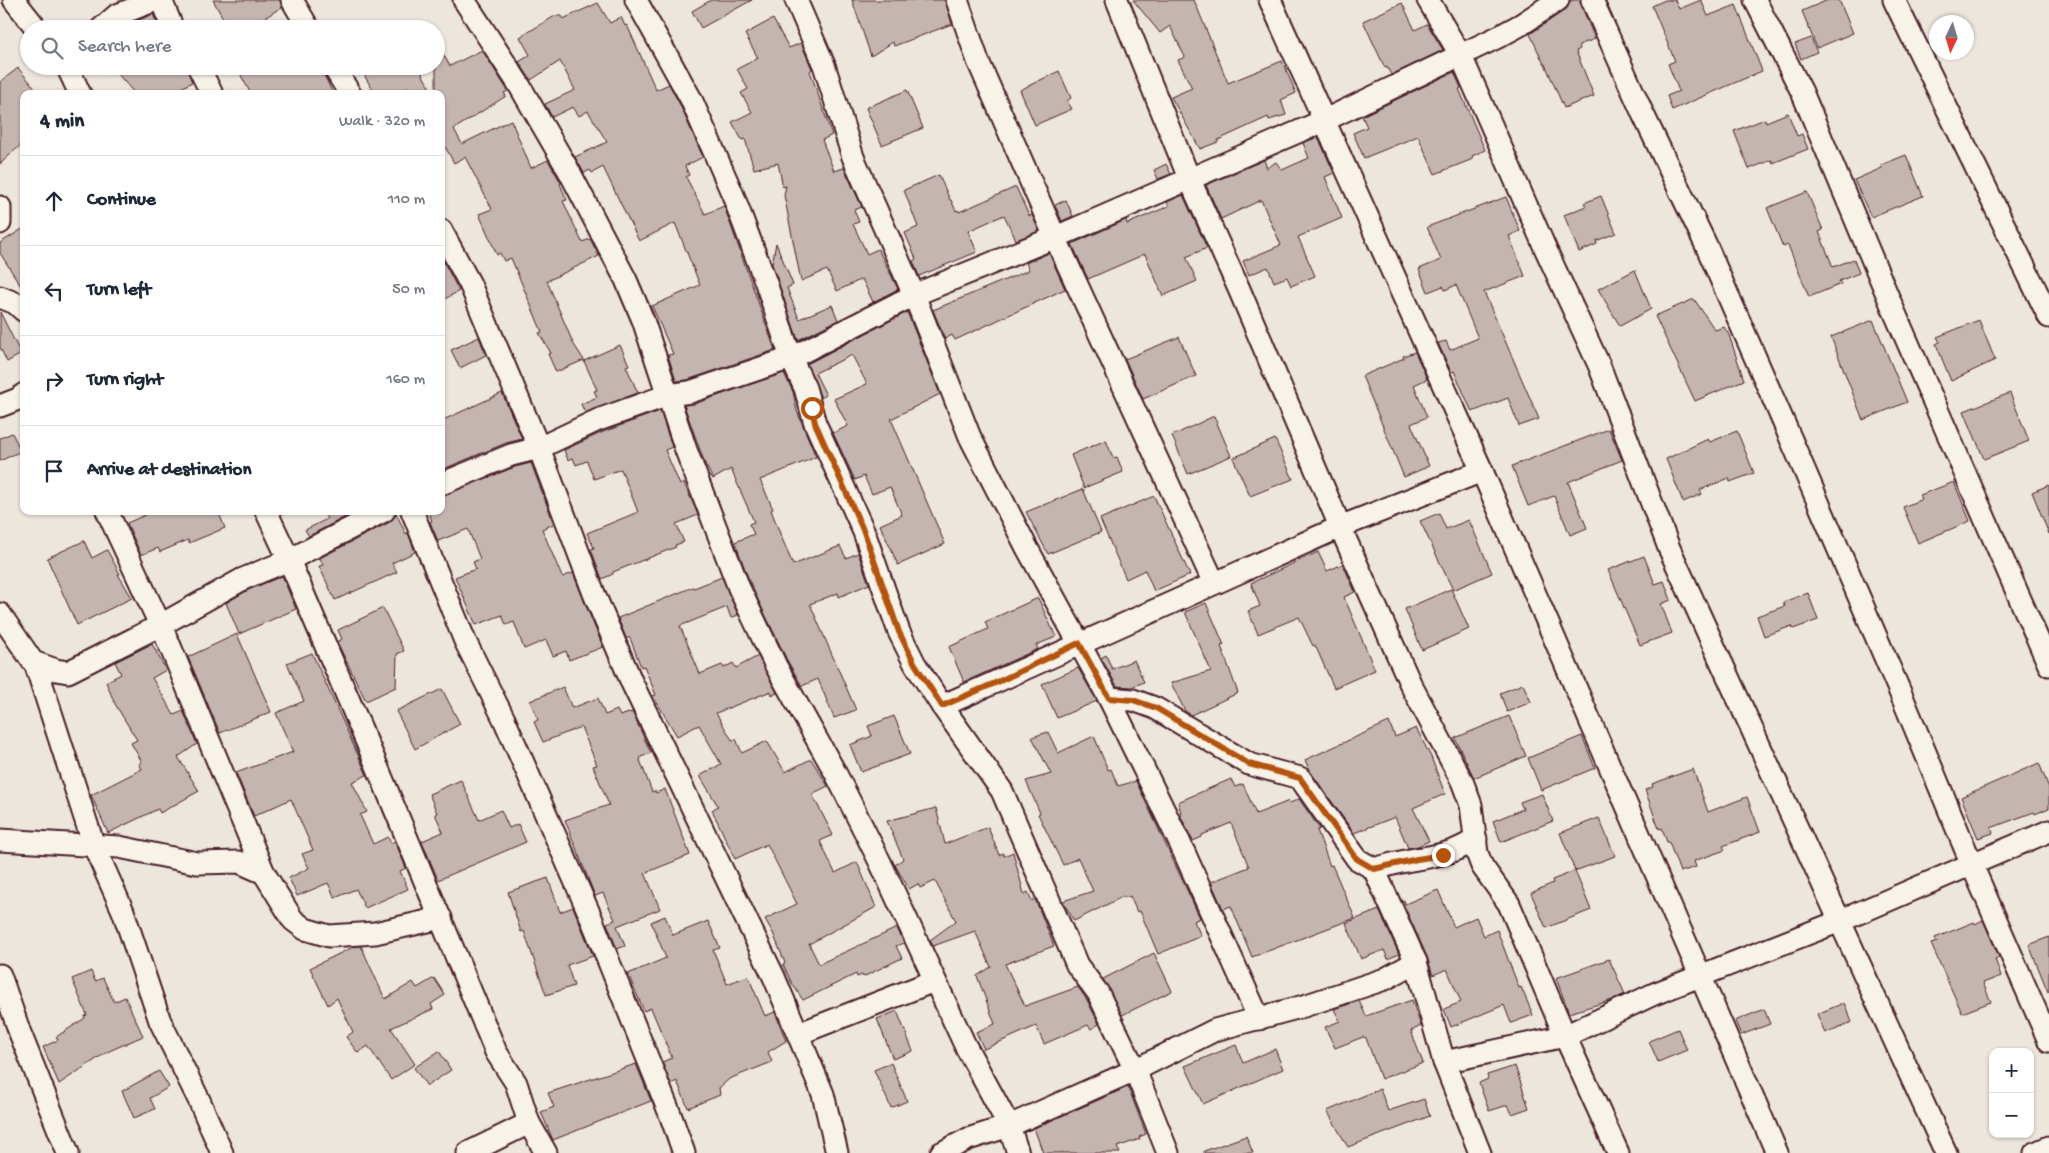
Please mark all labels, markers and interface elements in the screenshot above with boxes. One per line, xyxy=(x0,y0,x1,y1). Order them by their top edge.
north arrow xyxy=(1929,15,1974,60)
search box xyxy=(20,20,445,75)
icon: search xyxy=(38,34,66,62)
text: Search here xyxy=(78,36,172,59)
text: 4 min xyxy=(40,110,84,135)
text: Walk · 320 m xyxy=(339,113,425,132)
icon: ahead xyxy=(40,187,68,215)
text: Continue xyxy=(87,189,156,212)
text: 110 m xyxy=(388,191,425,210)
icon: left xyxy=(40,277,68,305)
text: Turn left xyxy=(87,279,151,302)
text: 50 m xyxy=(392,281,425,300)
icon: right xyxy=(40,367,68,395)
text: Turn right xyxy=(87,369,163,392)
text: 160 m xyxy=(386,371,425,390)
route start xyxy=(801,397,824,420)
icon: arrive xyxy=(40,457,68,485)
text: Arrive at destination xyxy=(87,459,251,482)
route end xyxy=(1432,844,1455,867)
map controls xyxy=(1989,1048,2034,1138)
button: + xyxy=(1989,1048,2034,1093)
button: − xyxy=(1989,1093,2034,1138)

